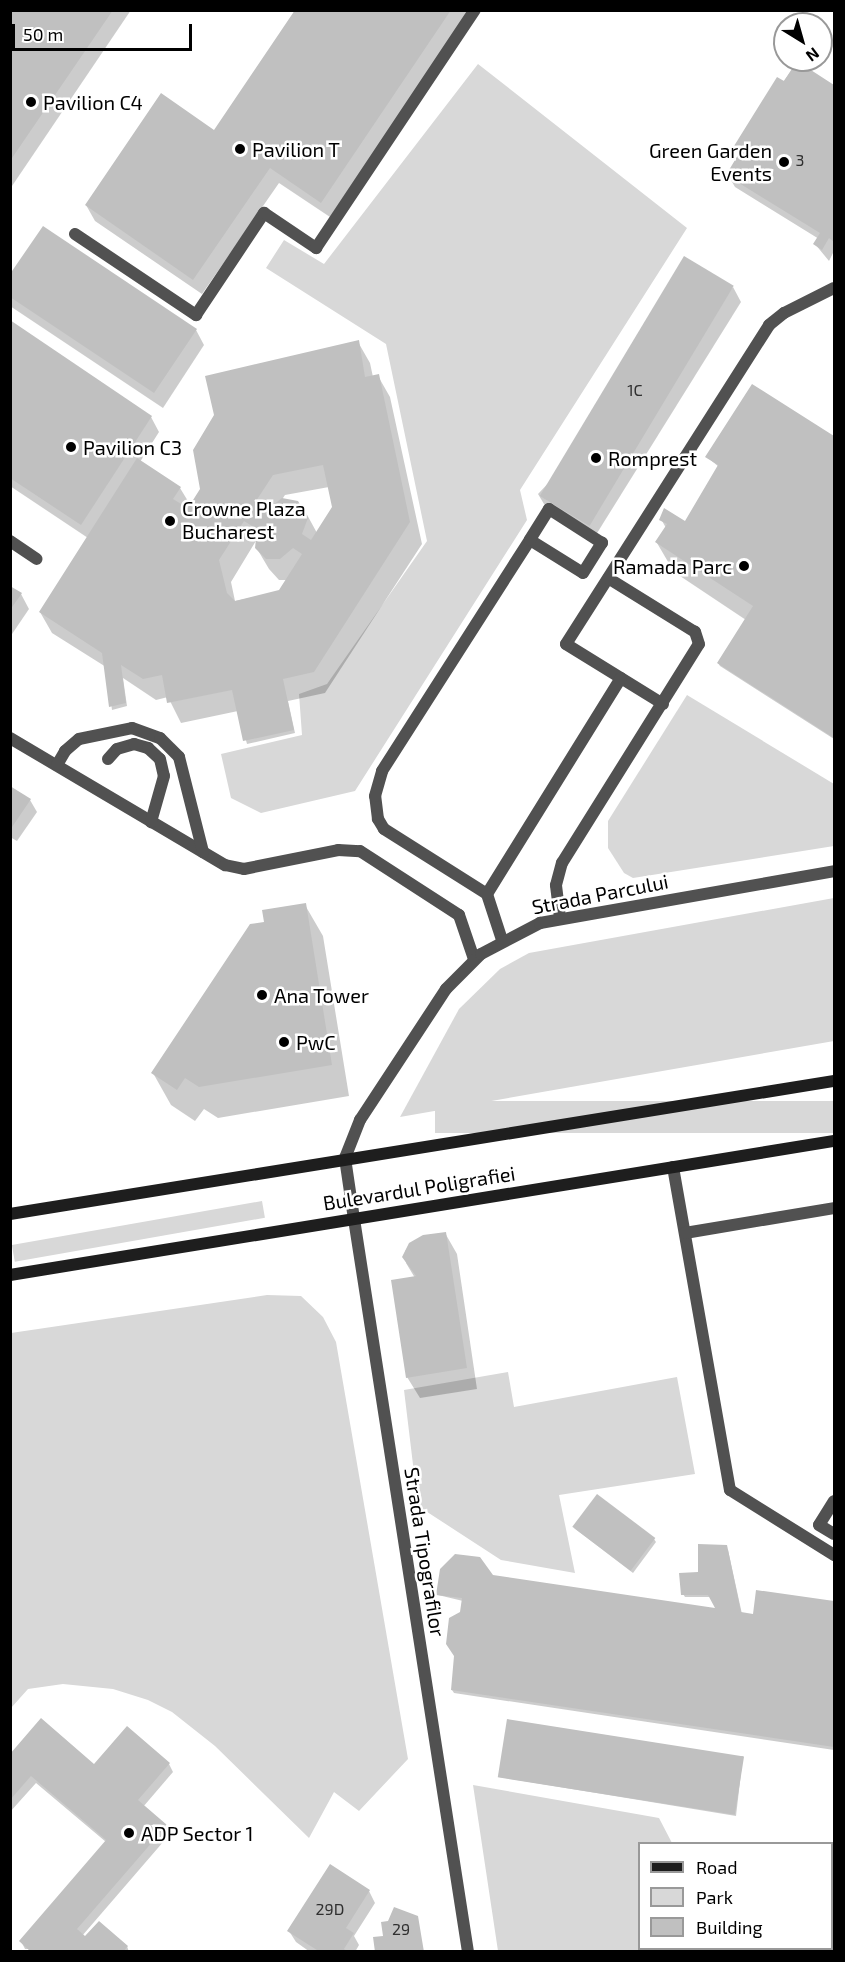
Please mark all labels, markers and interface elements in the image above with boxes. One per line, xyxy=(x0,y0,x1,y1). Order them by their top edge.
scale bar xyxy=(15,12,195,50)
north arrow xyxy=(773,12,833,72)
text: 50 m xyxy=(23,23,63,45)
text: N xyxy=(803,44,823,66)
place label: Pavilion C4 xyxy=(43,90,143,114)
marker: Pavilion C4 xyxy=(24,95,38,109)
place label: Pavilion T xyxy=(252,137,340,161)
place label: Green Garden Events xyxy=(649,138,772,185)
marker: Pavilion T xyxy=(233,142,247,156)
house number: 3 xyxy=(796,150,804,170)
marker: Green Garden Events xyxy=(777,155,791,169)
house number: 1C xyxy=(627,380,643,400)
place label: Pavilion C3 xyxy=(83,435,182,459)
marker: Pavilion C3 xyxy=(64,440,78,454)
place label: Romprest xyxy=(608,446,697,470)
marker: Romprest xyxy=(589,451,603,465)
place label: Crowne Plaza Bucharest xyxy=(182,497,306,544)
marker: Crowne Plaza Bucharest xyxy=(163,514,177,528)
place label: Ramada Parc xyxy=(613,554,732,578)
marker: Ramada Parc xyxy=(737,559,751,573)
street label: Strada Parcului xyxy=(530,869,670,919)
place label: Ana Tower xyxy=(274,983,369,1007)
marker: Ana Tower xyxy=(255,988,269,1002)
place label: PwC xyxy=(296,1030,336,1054)
marker: PwC xyxy=(277,1035,291,1049)
street label: Bulevardul Poligrafiei xyxy=(321,1161,517,1215)
street label: Strada Tipografilor xyxy=(400,1465,450,1639)
place label: ADP Sector 1 xyxy=(141,1821,254,1845)
marker: ADP Sector 1 xyxy=(122,1826,136,1840)
legend xyxy=(638,1842,833,1950)
text: Road xyxy=(696,1856,737,1878)
text: Park xyxy=(696,1886,733,1908)
house number: 29D xyxy=(316,1899,344,1919)
text: Building xyxy=(696,1916,763,1938)
house number: 29 xyxy=(392,1919,410,1939)

